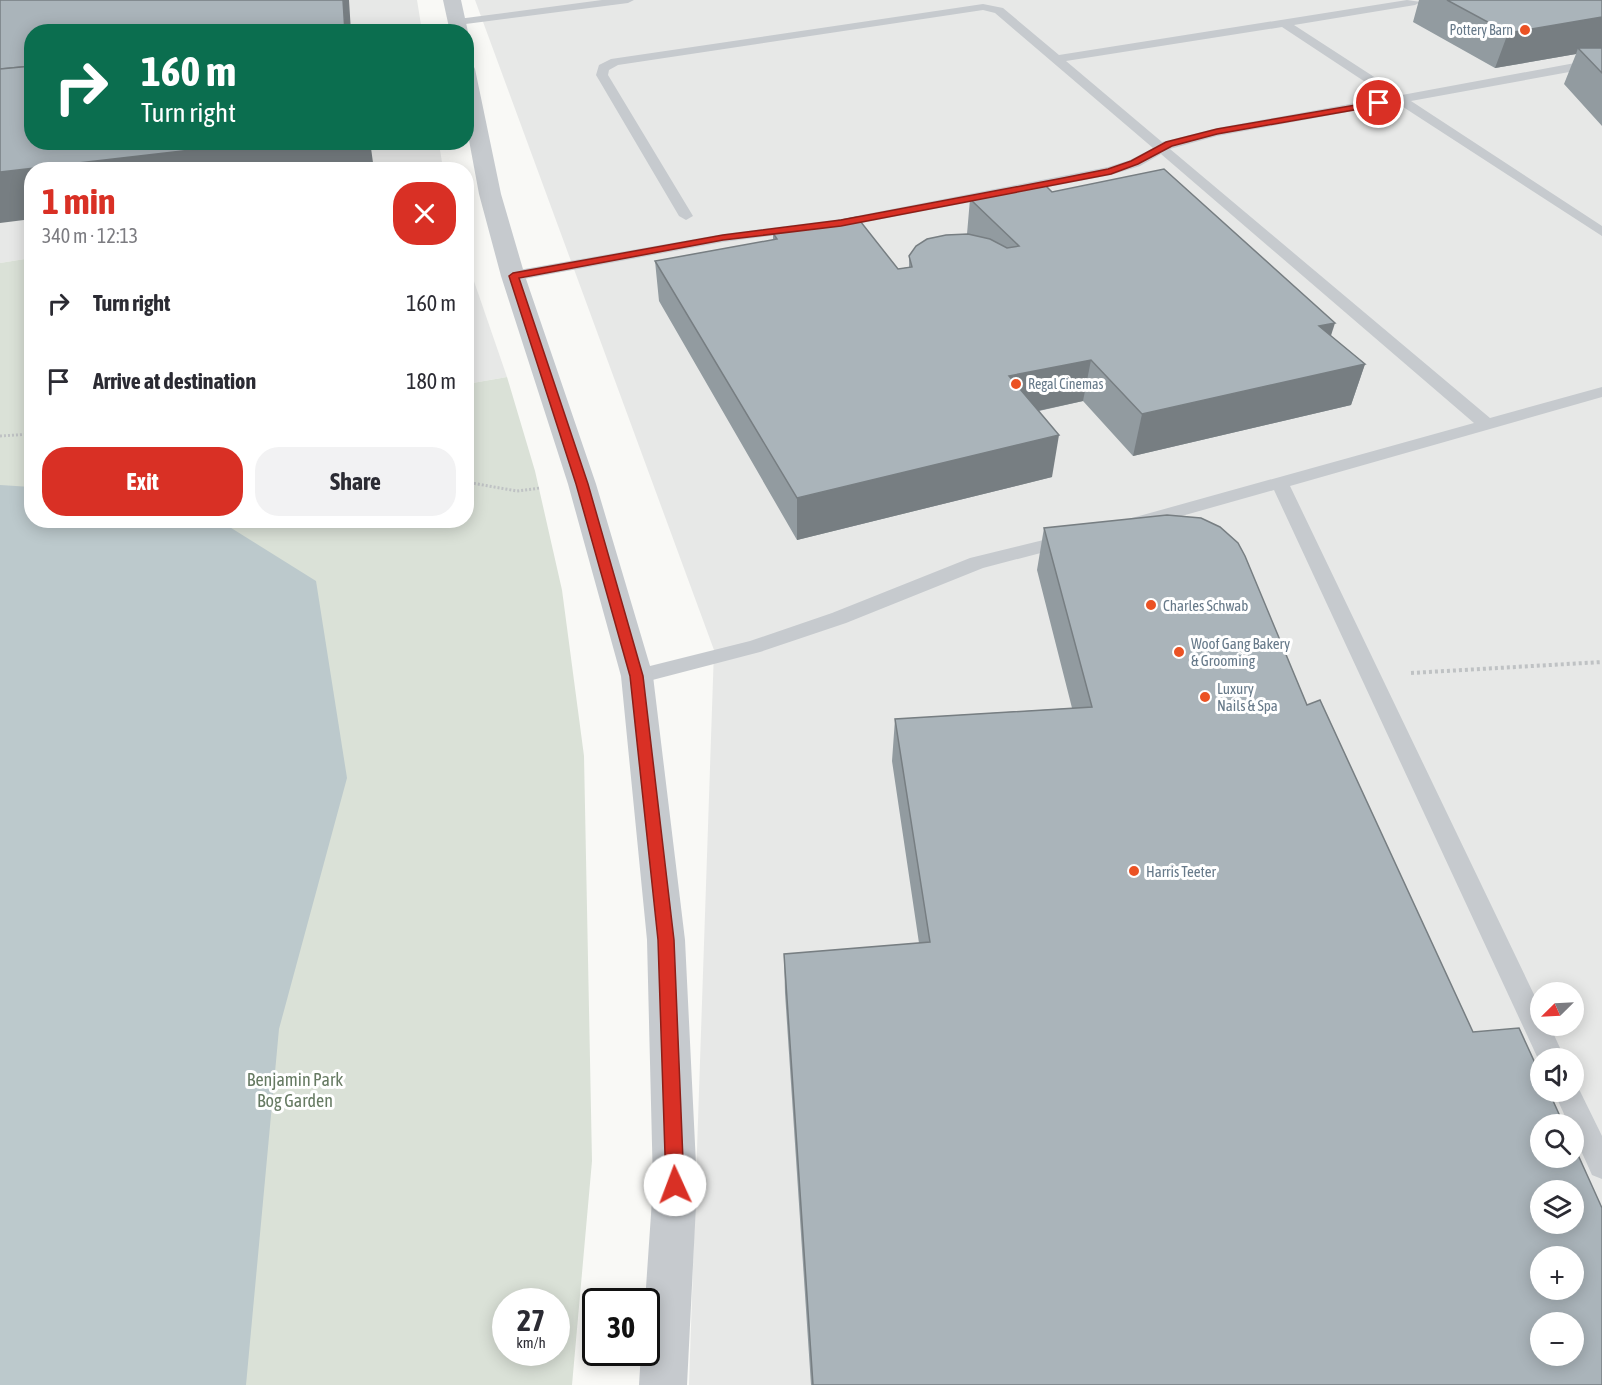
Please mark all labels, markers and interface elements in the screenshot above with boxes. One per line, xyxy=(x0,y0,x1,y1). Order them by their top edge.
place label: Pottery Barn xyxy=(1450,22,1513,38)
marker: Pottery Barn xyxy=(1518,23,1532,37)
text: 160 m xyxy=(141,47,236,95)
icon: right xyxy=(42,48,120,126)
pin xyxy=(1353,77,1404,128)
icon: arrive xyxy=(1362,86,1395,119)
text: Turn right xyxy=(141,97,236,128)
text: 1 min xyxy=(42,180,116,222)
button: close xyxy=(393,182,456,245)
text: 340 m · 12:13 xyxy=(42,224,138,247)
icon: right xyxy=(42,287,75,320)
text: Turn right xyxy=(93,290,170,316)
text: 160 m xyxy=(406,290,456,316)
icon: arrive xyxy=(42,365,75,398)
text: Arrive at destination xyxy=(93,368,256,394)
text: 180 m xyxy=(406,368,456,394)
place label: Regal Cinemas xyxy=(1028,376,1103,392)
marker: Regal Cinemas xyxy=(1009,377,1023,391)
button: Exit xyxy=(42,447,243,516)
button: Share xyxy=(255,447,456,516)
place label: Charles Schwab xyxy=(1163,597,1248,614)
marker: Charles Schwab xyxy=(1144,598,1158,612)
place label: Woof Gang Bakery & Grooming xyxy=(1191,635,1290,669)
marker: Woof Gang Bakery & Grooming xyxy=(1172,645,1186,659)
place label: Luxury Nails & Spa xyxy=(1217,680,1278,714)
marker: Luxury Nails & Spa xyxy=(1198,690,1212,704)
place label: Harris Teeter xyxy=(1146,863,1217,880)
marker: Harris Teeter xyxy=(1127,864,1141,878)
north arrow xyxy=(1530,982,1584,1036)
map controls xyxy=(1530,982,1584,1366)
button: sound xyxy=(1530,1048,1584,1102)
park label: Benjamin Park Bog Garden xyxy=(247,1069,343,1111)
button: search xyxy=(1530,1114,1584,1168)
position arrow xyxy=(643,1153,707,1217)
button: layers xyxy=(1530,1180,1584,1234)
button: + xyxy=(1530,1246,1584,1300)
speed limit sign: 30 xyxy=(582,1288,660,1366)
text: 27 xyxy=(517,1303,545,1337)
button: − xyxy=(1530,1312,1584,1366)
text: km/h xyxy=(516,1334,546,1351)

